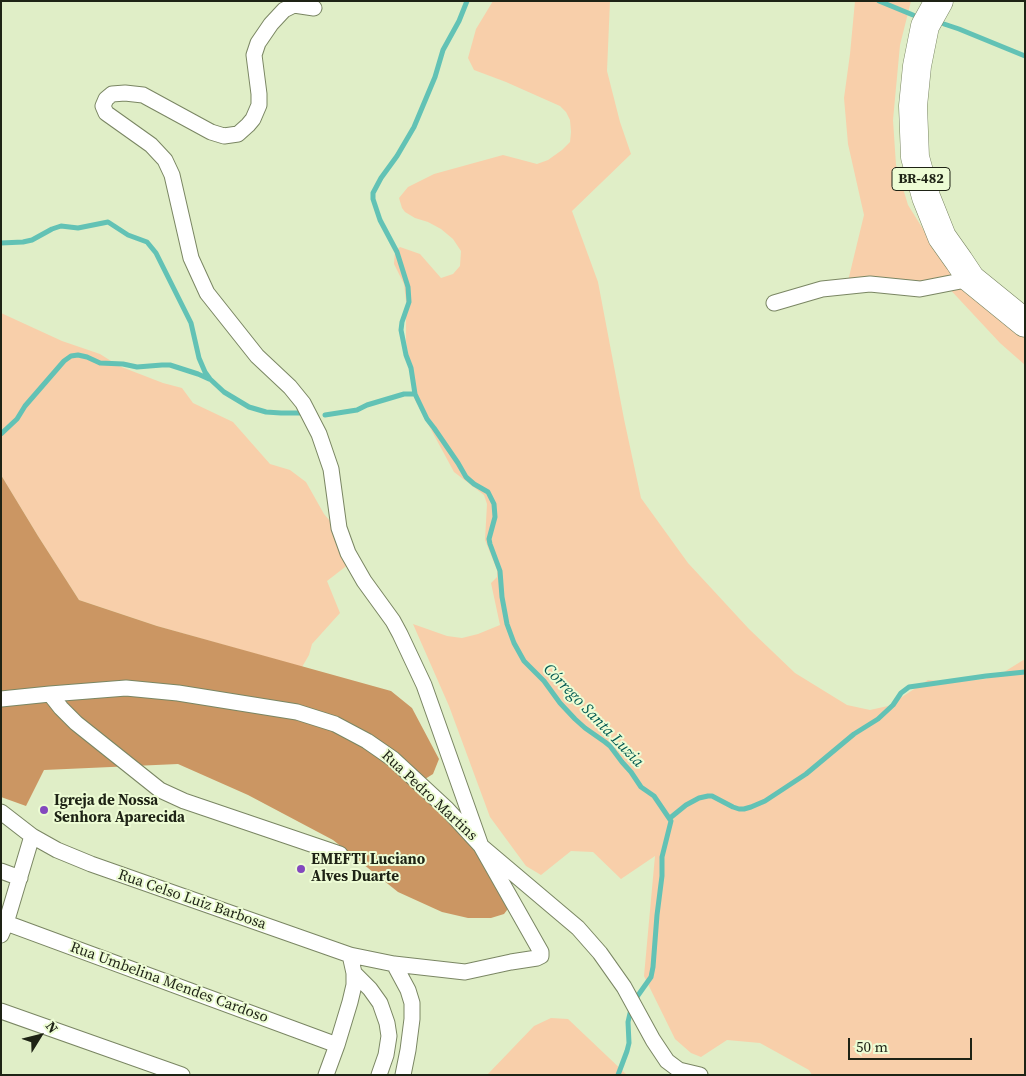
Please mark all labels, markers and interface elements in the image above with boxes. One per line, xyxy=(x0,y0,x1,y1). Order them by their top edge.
road number: BR-482 xyxy=(892,168,950,190)
water label: Córrego Santa Luzia xyxy=(539,660,647,772)
street label: Rua Pedro Martins xyxy=(377,747,481,845)
place label: Igreja de Nossa Senhora Aparecida xyxy=(54,792,185,827)
marker: Igreja de Nossa Senhora Aparecida xyxy=(38,804,50,816)
place label: EMEFTI Luciano Alves Duarte xyxy=(311,851,425,886)
marker: EMEFTI Luciano Alves Duarte xyxy=(295,863,307,875)
street label: Rua Celso Luiz Barbosa xyxy=(116,866,268,934)
street label: Rua Umbelina Mendes Cardoso xyxy=(67,939,271,1027)
north arrow xyxy=(15,1011,65,1061)
text: N xyxy=(41,1017,63,1037)
scale bar xyxy=(851,1028,975,1060)
text: 50 m xyxy=(856,1036,888,1057)

